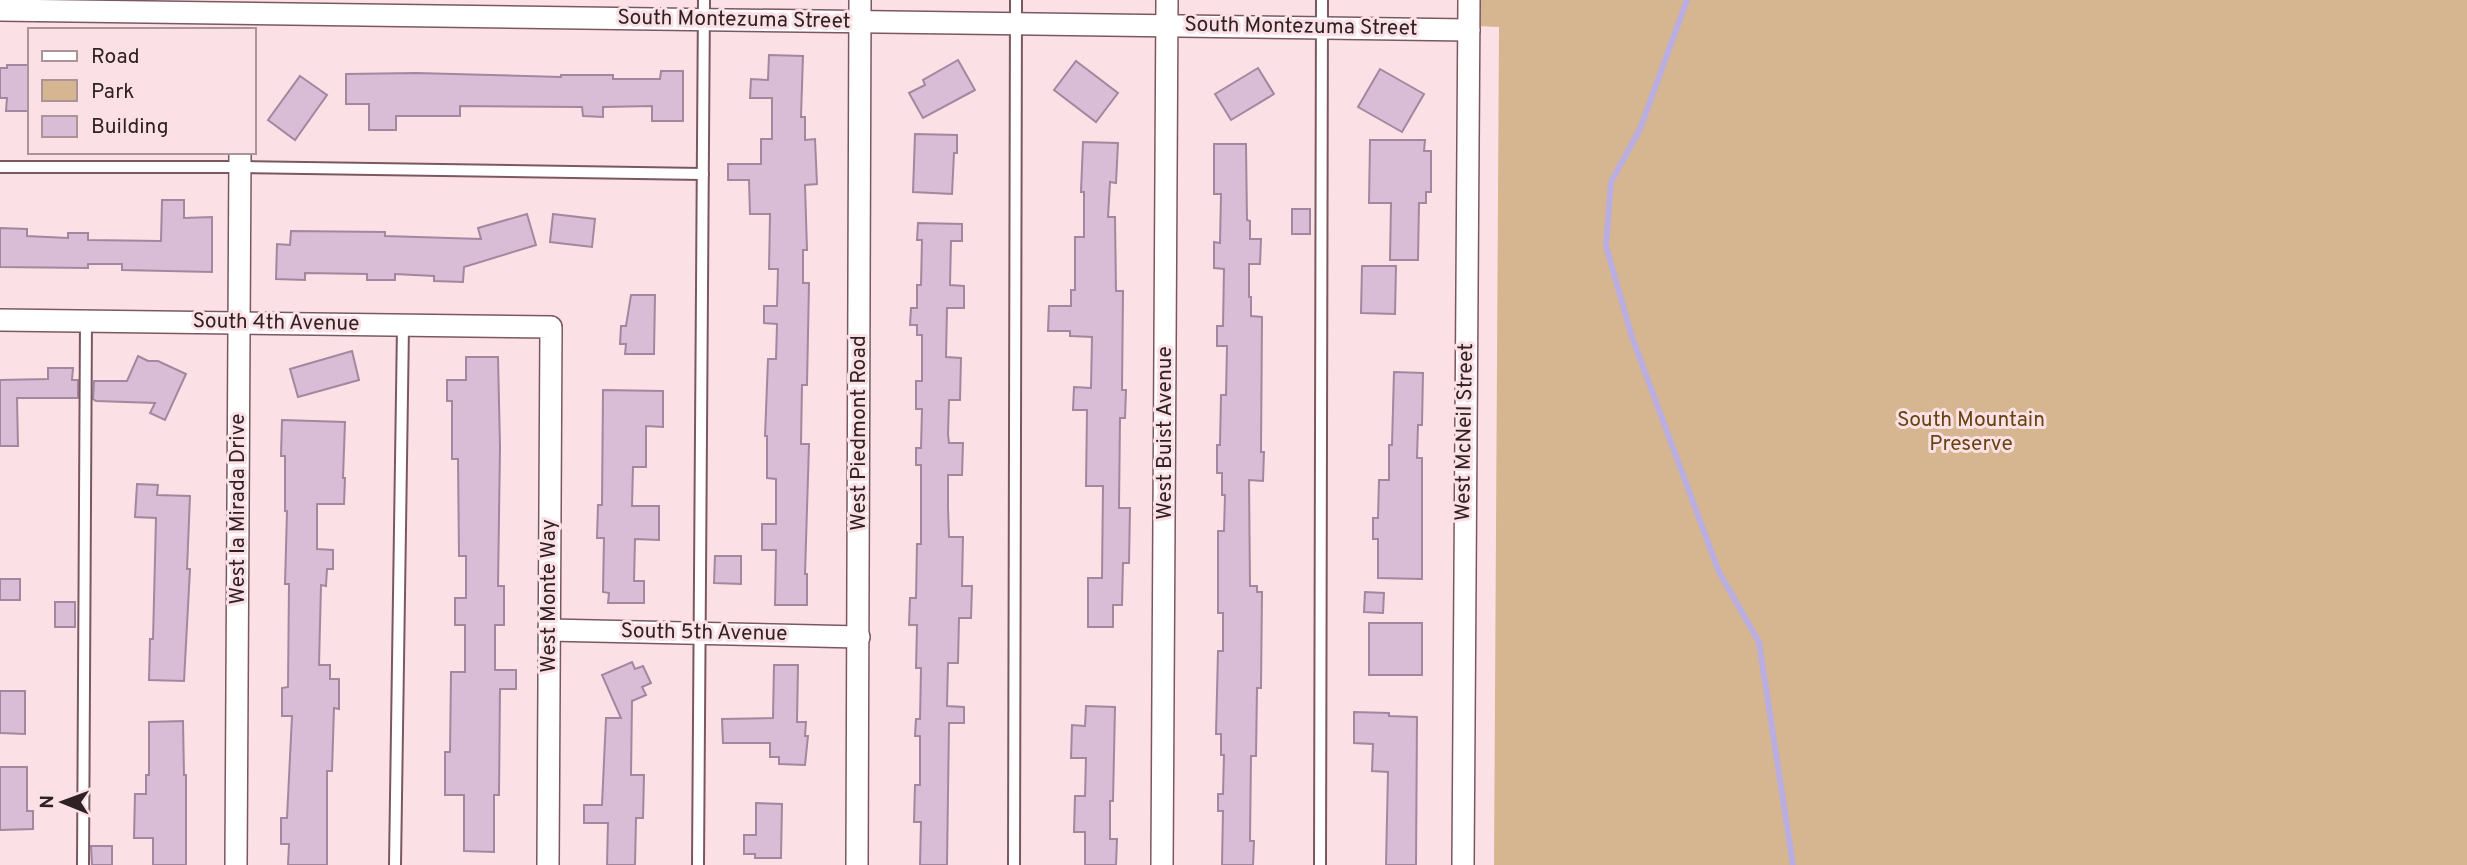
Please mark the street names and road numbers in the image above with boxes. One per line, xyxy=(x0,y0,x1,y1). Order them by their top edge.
street label: South Montezuma Street xyxy=(617,4,851,36)
street label: South Montezuma Street xyxy=(1184,11,1418,43)
street label: South 4th Avenue xyxy=(192,308,360,338)
street label: West Piedmont Road xyxy=(846,335,873,531)
street label: West McNeil Street xyxy=(1450,343,1480,521)
street label: West Buist Avenue xyxy=(1152,346,1179,520)
street label: West la Mirada Drive xyxy=(225,413,252,605)
street label: West Monte Way xyxy=(536,519,563,673)
street label: South 5th Avenue xyxy=(620,618,788,648)

